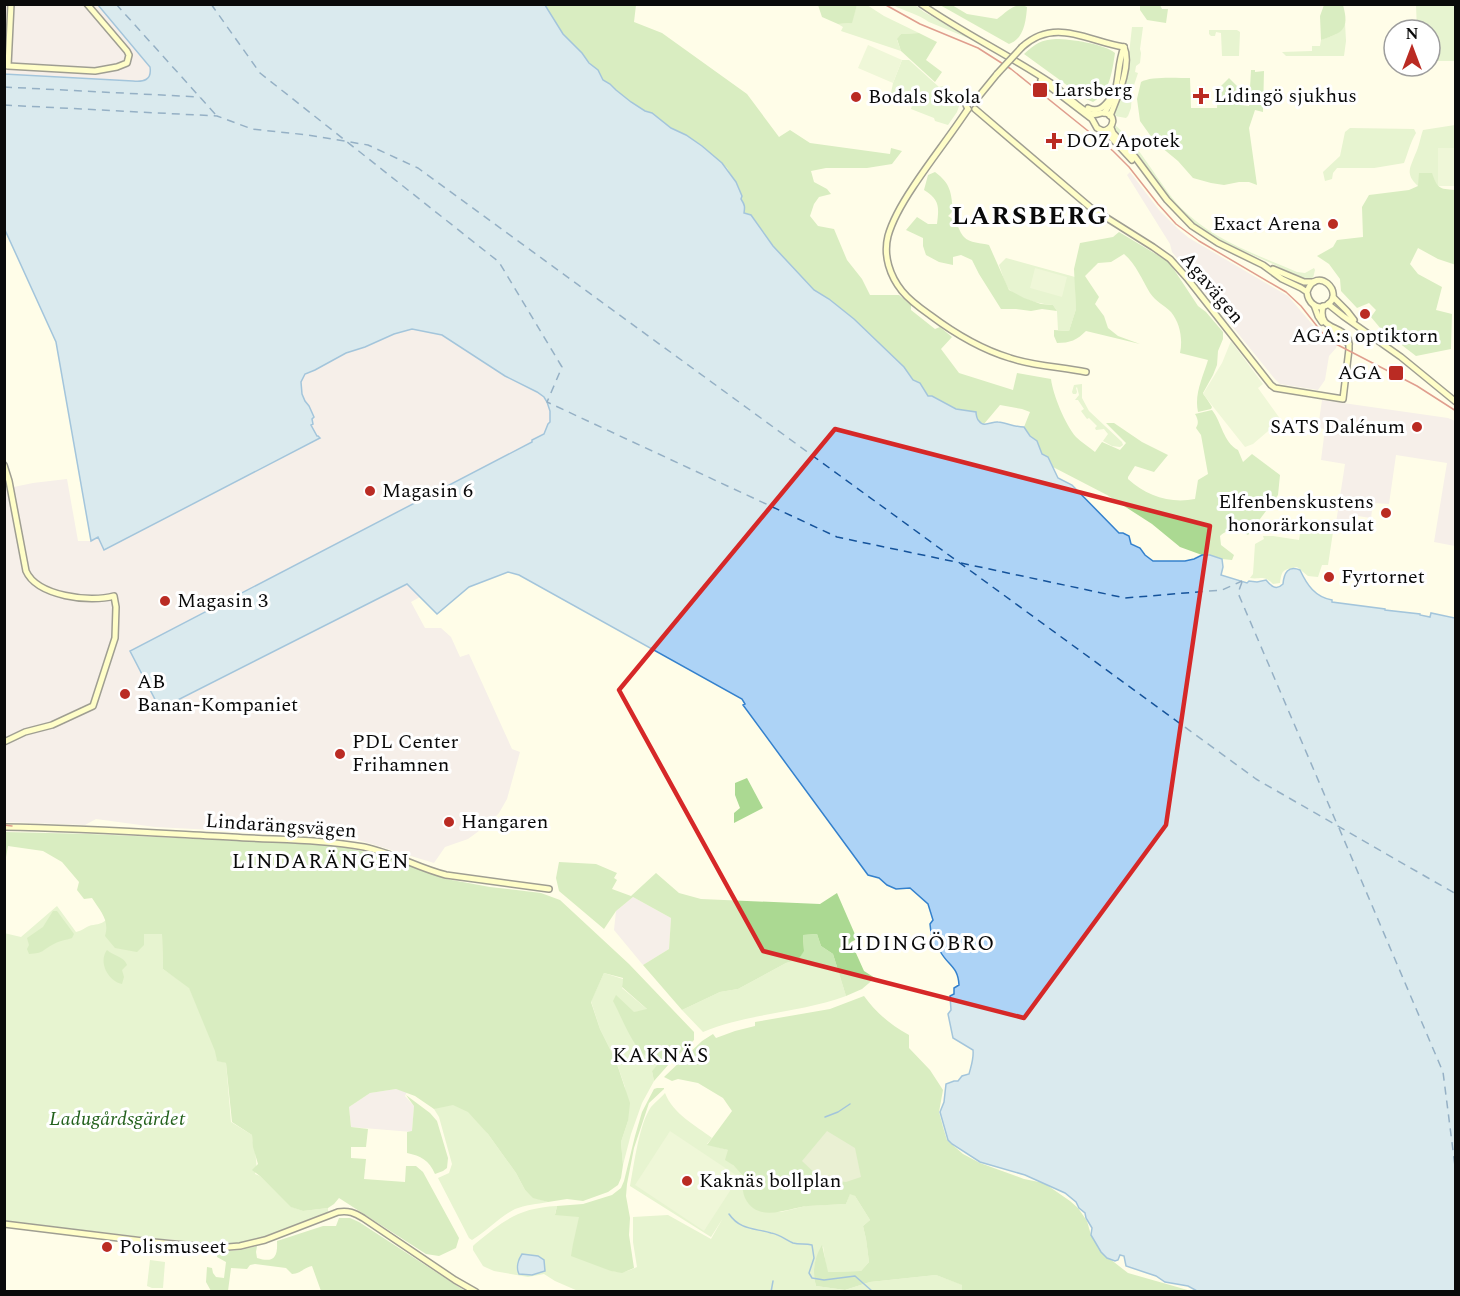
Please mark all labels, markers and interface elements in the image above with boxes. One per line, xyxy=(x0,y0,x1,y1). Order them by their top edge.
north arrow xyxy=(1382,18,1442,78)
text: N xyxy=(1405,22,1419,46)
place label: Larsberg xyxy=(1054,75,1133,105)
marker: Larsberg xyxy=(1031,81,1049,99)
place label: Lidingö sjukhus xyxy=(1214,81,1357,111)
place label: Bodals Skola xyxy=(868,82,981,112)
marker: Lidingö sjukhus xyxy=(1192,87,1210,105)
marker: Bodals Skola xyxy=(849,90,863,104)
place label: DOZ Apotek xyxy=(1066,126,1181,156)
marker: DOZ Apotek xyxy=(1047,134,1061,148)
district label: LARSBERG xyxy=(951,196,1109,236)
place label: Exact Arena xyxy=(1213,209,1321,239)
marker: Exact Arena xyxy=(1326,217,1340,231)
street label: Agavägen xyxy=(1173,245,1251,331)
marker: AGA:s optiktorn xyxy=(1358,307,1372,321)
place label: AGA:s optiktorn xyxy=(1292,321,1438,351)
place label: AGA xyxy=(1338,358,1382,388)
marker: AGA xyxy=(1387,364,1405,382)
place label: SATS Dalénum xyxy=(1270,412,1405,442)
marker: SATS Dalénum xyxy=(1410,420,1424,434)
place label: Magasin 6 xyxy=(382,476,473,506)
marker: Magasin 6 xyxy=(363,484,377,498)
place label: Elfenbenskustens honorärkonsulat xyxy=(1218,487,1374,540)
marker: Elfenbenskustens honorärkonsulat xyxy=(1379,506,1393,520)
place label: Fyrtornet xyxy=(1341,562,1425,592)
marker: Fyrtornet xyxy=(1322,570,1336,584)
place label: Magasin 3 xyxy=(177,586,268,616)
marker: Magasin 3 xyxy=(158,594,172,608)
place label: AB Banan-Kompaniet xyxy=(137,667,298,720)
marker: AB Banan-Kompaniet xyxy=(118,687,132,701)
place label: PDL Center Frihamnen xyxy=(352,727,458,780)
marker: PDL Center Frihamnen xyxy=(333,747,347,761)
street label: Lindarängsvägen xyxy=(204,806,358,846)
place label: Hangaren xyxy=(461,807,548,837)
marker: Hangaren xyxy=(442,815,456,829)
district label: LINDARÄNGEN xyxy=(232,846,410,878)
district label: LIDINGÖBRO xyxy=(840,928,996,960)
district label: KAKNÄS xyxy=(612,1040,710,1072)
park label: Ladugårdsgärdet xyxy=(49,1104,186,1134)
place label: Kaknäs bollplan xyxy=(699,1166,841,1196)
marker: Kaknäs bollplan xyxy=(680,1174,694,1188)
place label: Polismuseet xyxy=(119,1232,226,1262)
marker: Polismuseet xyxy=(100,1240,114,1254)

